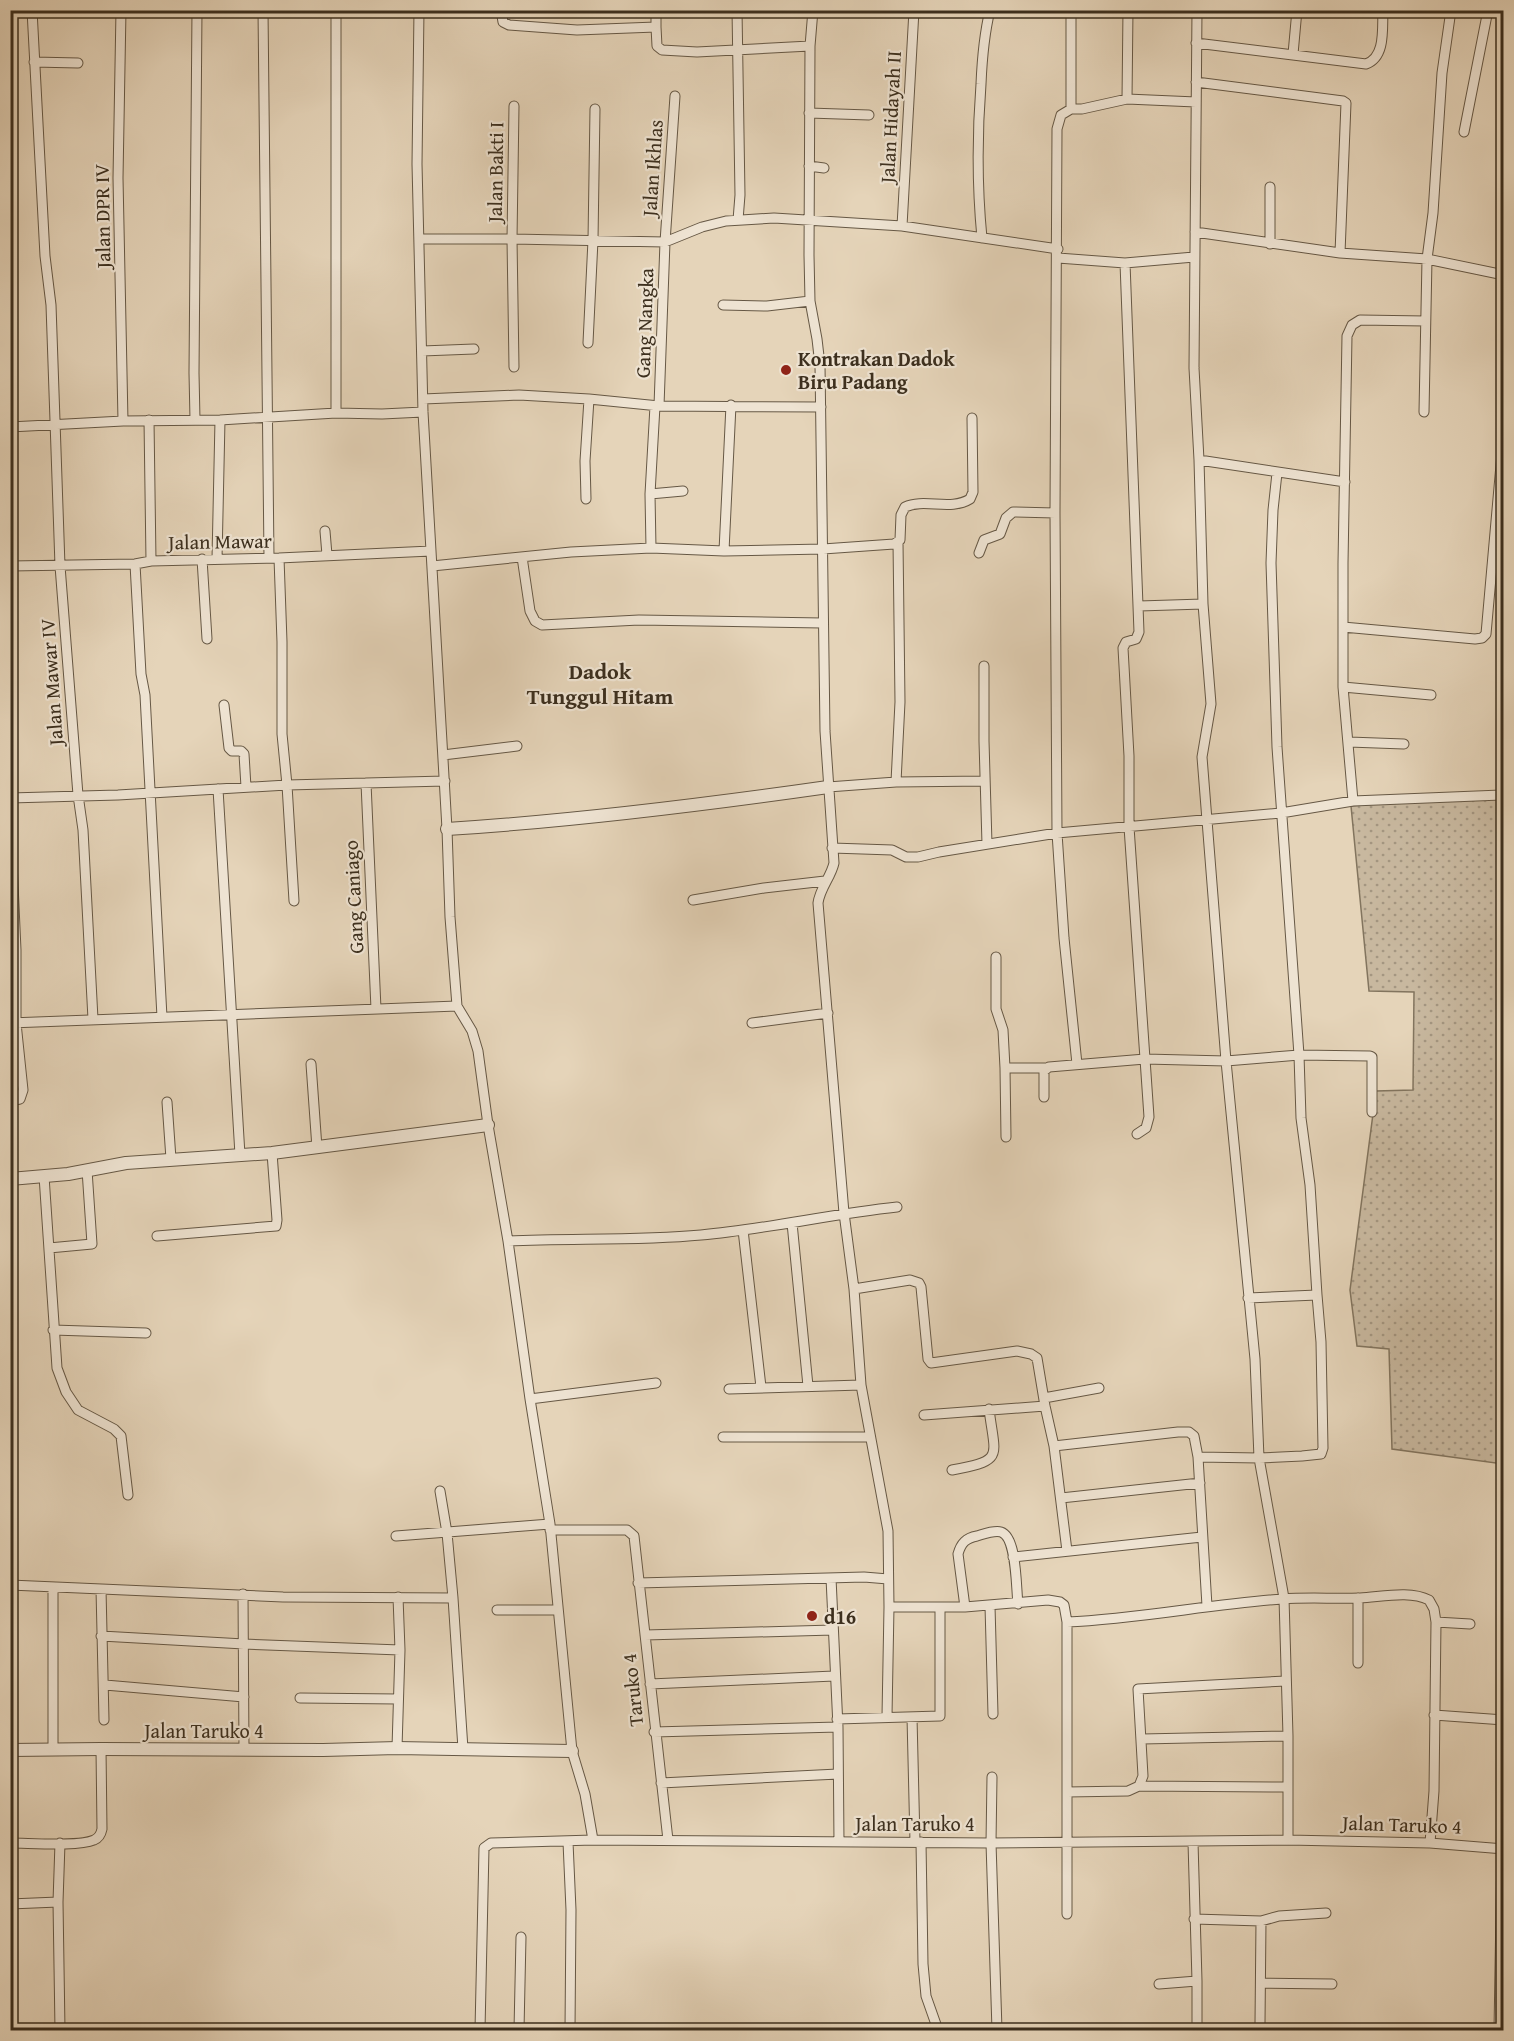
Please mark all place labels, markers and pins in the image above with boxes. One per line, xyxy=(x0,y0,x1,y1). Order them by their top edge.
place label: Kontrakan Dadok Biru Padang xyxy=(798,344,955,396)
marker: Kontrakan Dadok Biru Padang xyxy=(779,363,793,377)
place label: d16 xyxy=(824,1602,856,1631)
marker: d16 xyxy=(805,1609,819,1623)

